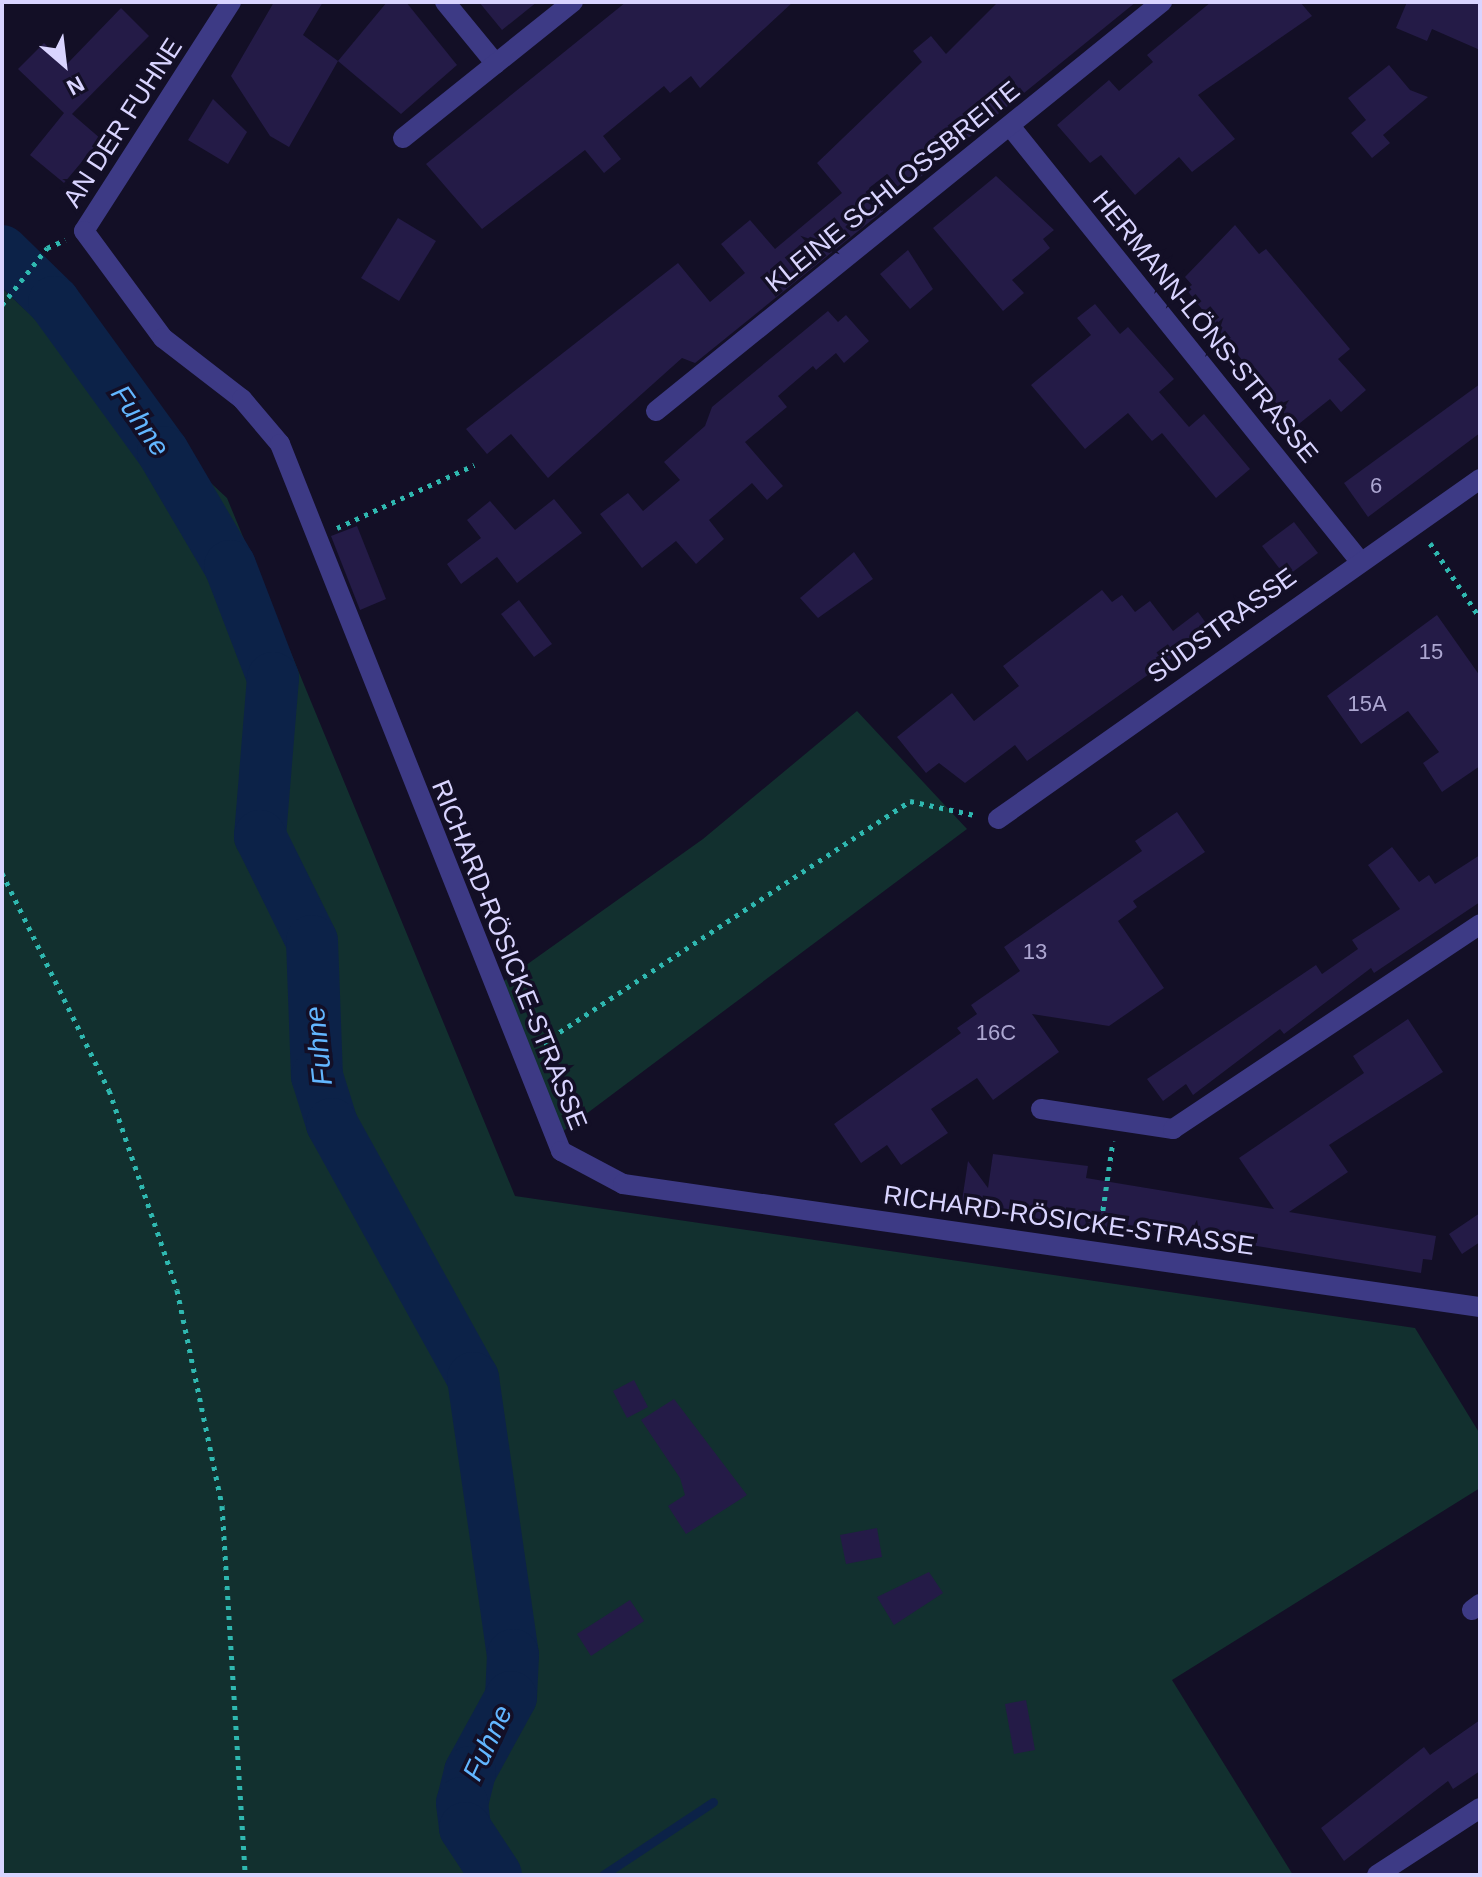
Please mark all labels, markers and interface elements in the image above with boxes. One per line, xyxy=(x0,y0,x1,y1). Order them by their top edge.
north arrow xyxy=(24,24,104,104)
street label: AN DER FUHNE xyxy=(57,33,189,213)
street label: KLEINE SCHLOSSBREITE xyxy=(760,75,1026,299)
street label: HERMANN-LÖNS-STRASSE xyxy=(1086,185,1324,469)
water label: Fuhne xyxy=(103,379,177,463)
house number: 6 xyxy=(1370,473,1382,499)
street label: SÜDSTRASSE xyxy=(1142,562,1302,690)
house number: 15 xyxy=(1419,639,1443,665)
house number: 15A xyxy=(1347,691,1387,717)
street label: RICHARD-RÖSICKE-STRASSE xyxy=(424,776,594,1134)
house number: 13 xyxy=(1023,939,1047,965)
water label: Fuhne xyxy=(298,1005,340,1087)
house number: 16C xyxy=(976,1020,1016,1046)
street label: RICHARD-RÖSICKE-STRASSE xyxy=(882,1180,1256,1262)
water label: Fuhne xyxy=(456,1700,520,1786)

